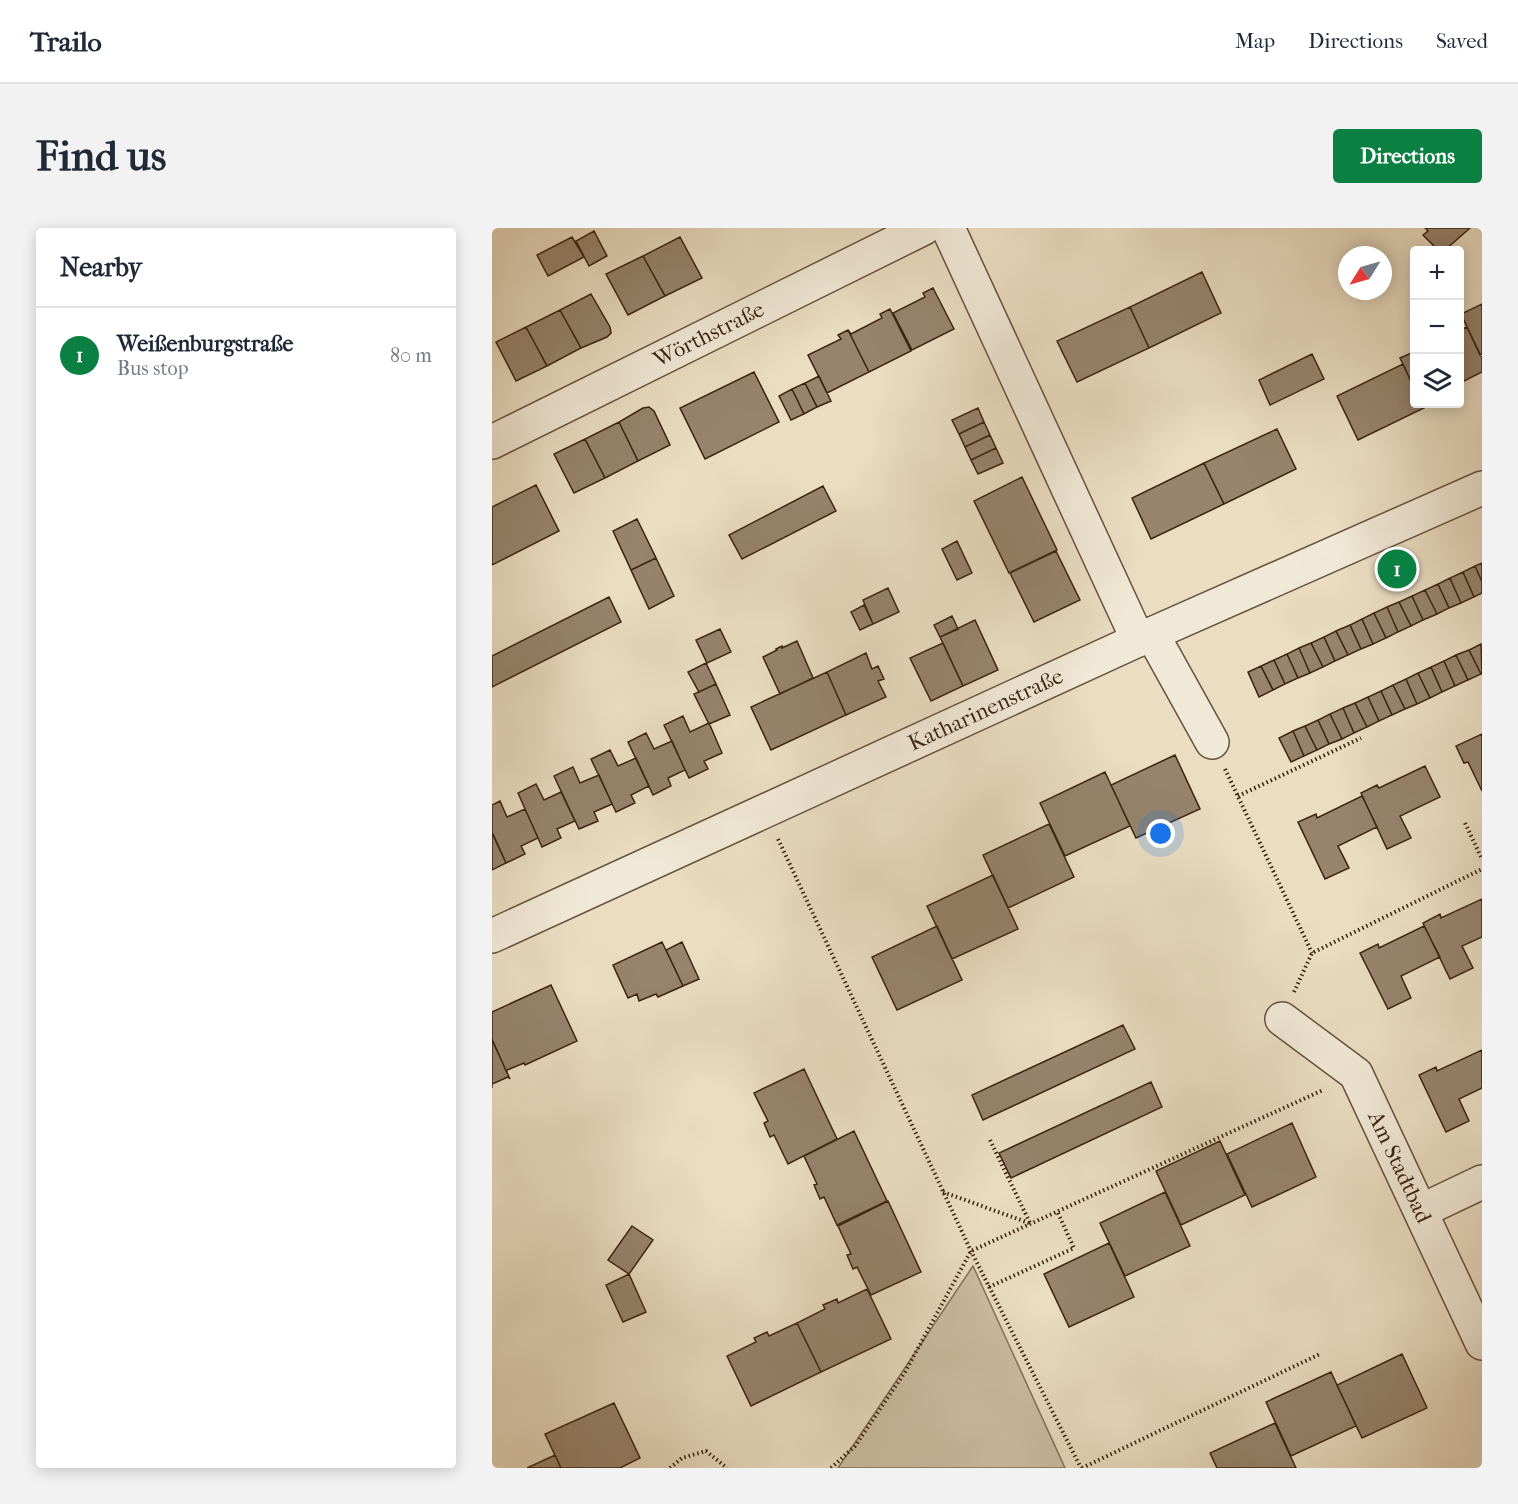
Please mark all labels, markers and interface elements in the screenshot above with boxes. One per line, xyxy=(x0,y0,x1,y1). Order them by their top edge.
text: Trailo xyxy=(30,25,102,58)
text: Map xyxy=(1235,29,1275,53)
text: Directions xyxy=(1308,29,1403,53)
text: Saved xyxy=(1436,29,1488,53)
button: Directions xyxy=(1333,129,1482,183)
text: Find us xyxy=(36,132,166,181)
north arrow xyxy=(1338,246,1392,300)
map controls xyxy=(1410,246,1464,408)
button: + xyxy=(1410,246,1464,300)
text: Nearby xyxy=(60,252,142,283)
street label: Wörthstraße xyxy=(648,296,769,373)
button: − xyxy=(1410,300,1464,354)
text: Weißenburgstraße xyxy=(117,331,293,357)
text: 1 xyxy=(76,344,83,367)
text: 80 m xyxy=(390,344,432,367)
button: layers xyxy=(1410,354,1464,408)
text: Bus stop xyxy=(117,357,189,380)
pin: 1 xyxy=(1378,546,1416,592)
street label: Katharinenstraße xyxy=(904,663,1067,757)
your location xyxy=(1146,819,1175,848)
street label: Am Stadtbad xyxy=(1362,1106,1437,1228)

